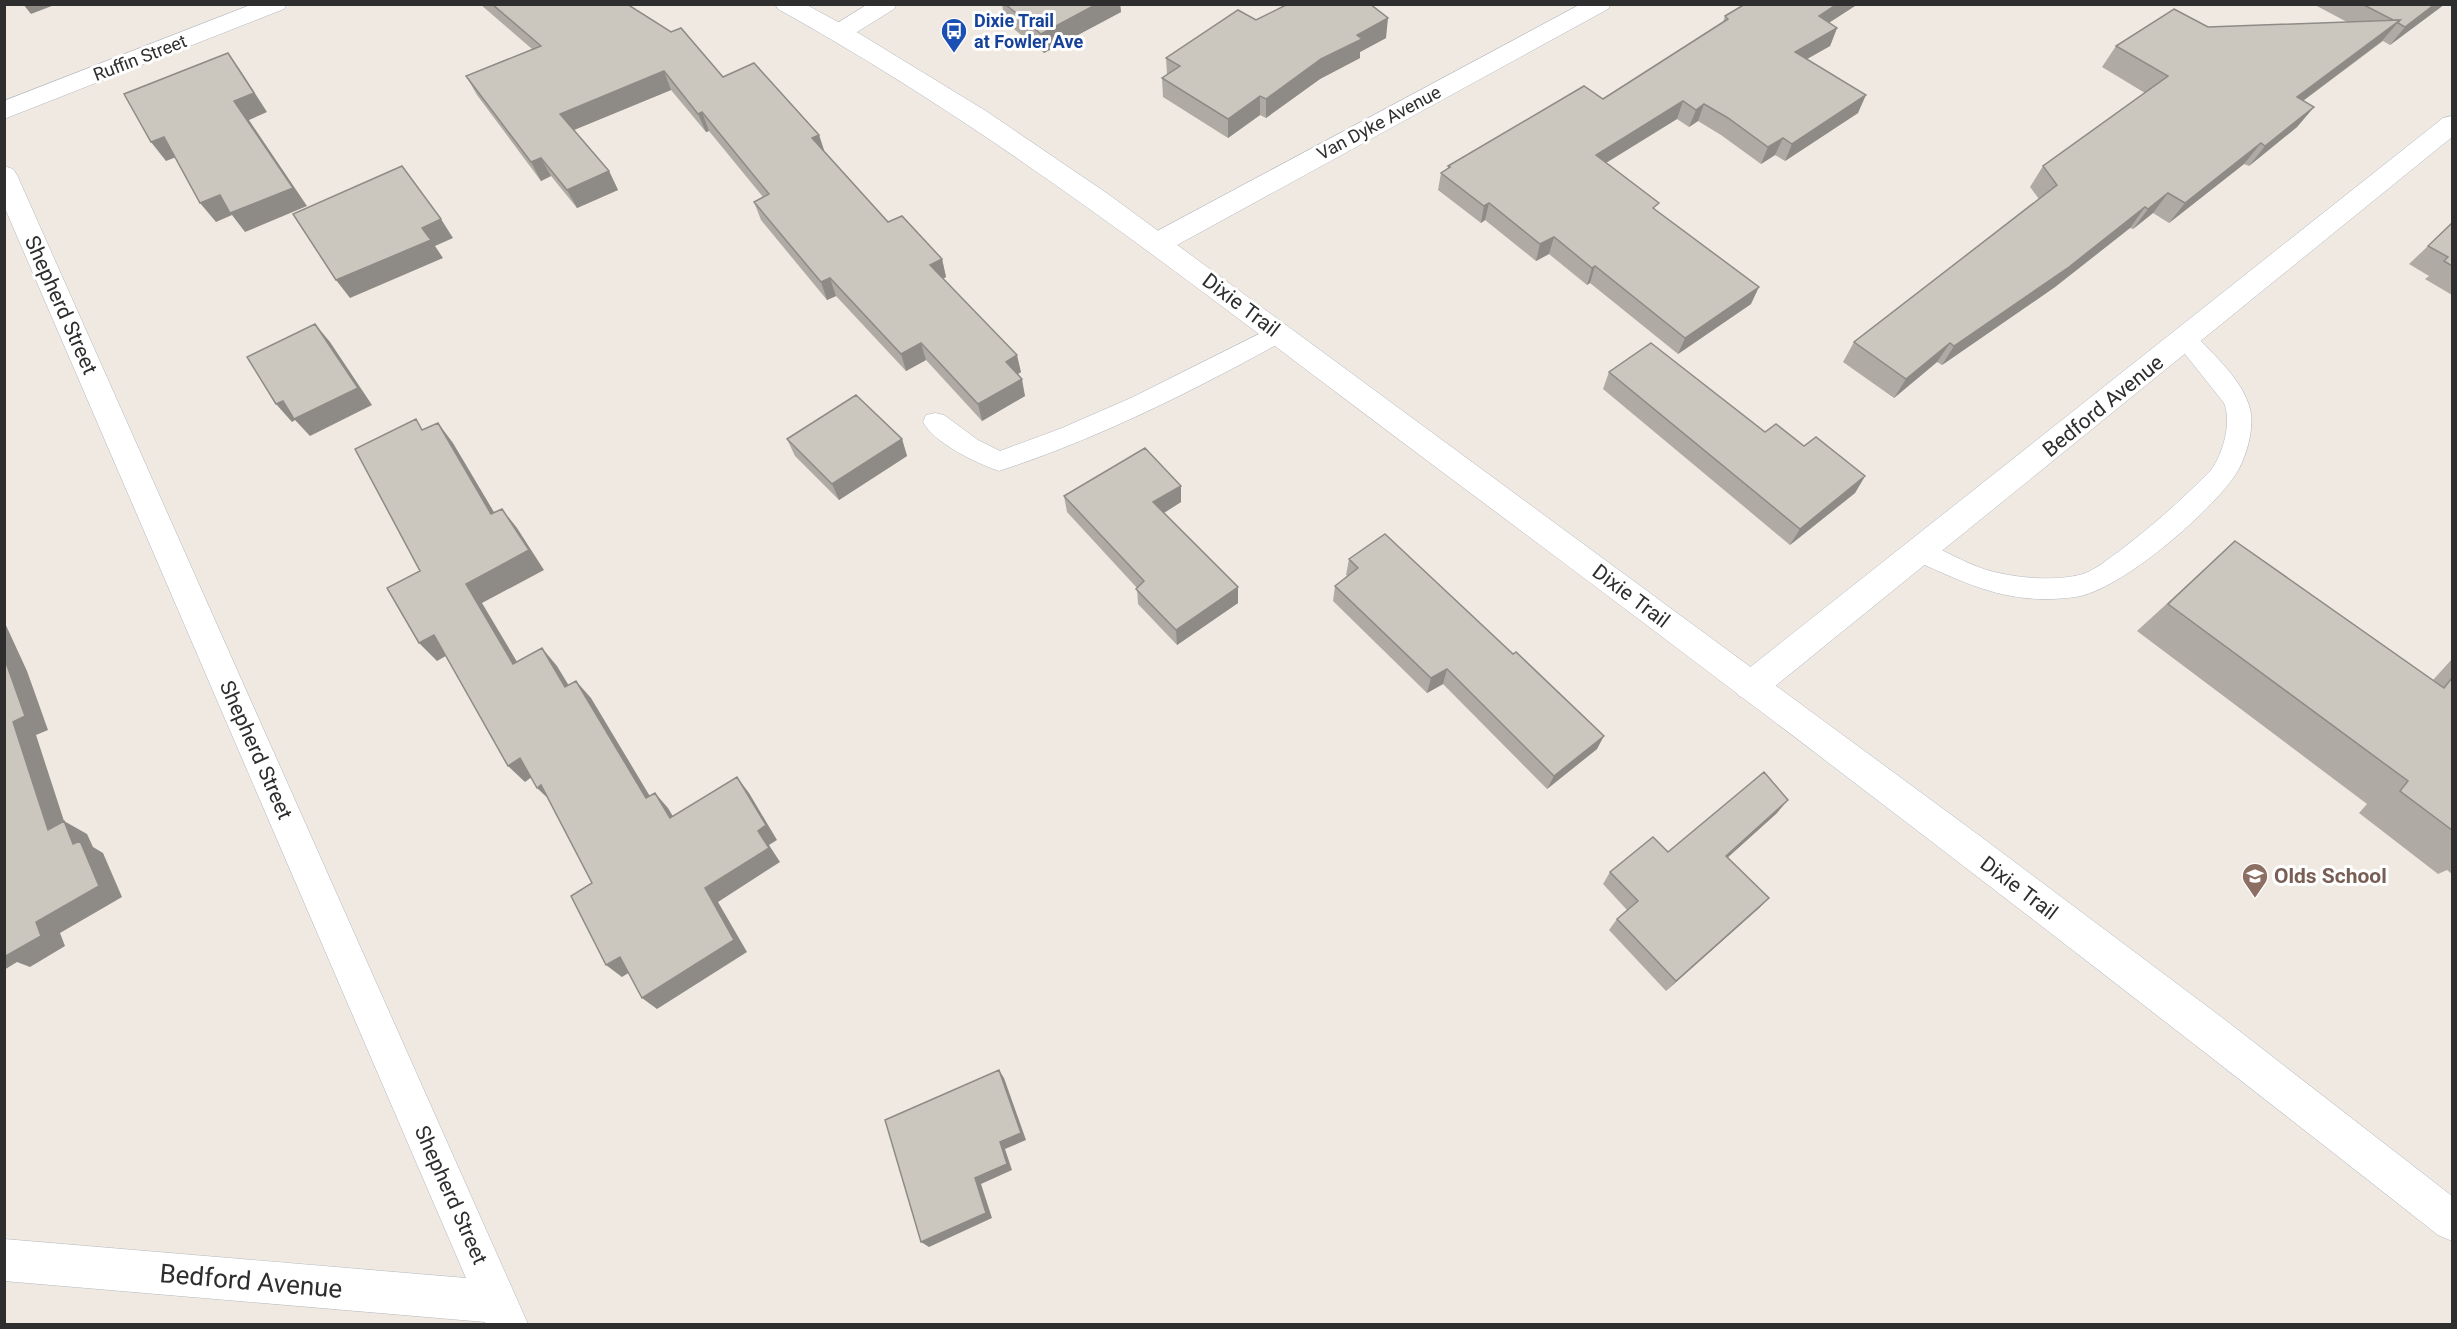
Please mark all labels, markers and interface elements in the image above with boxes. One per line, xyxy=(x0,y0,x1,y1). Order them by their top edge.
place label: Dixie Trail at Fowler Ave xyxy=(974,10,1083,52)
bus stop icon: Dixie Trail at Fowler Ave xyxy=(939,16,969,54)
street label: Ruffin Street xyxy=(90,30,190,85)
street label: Van Dyke Avenue xyxy=(1313,81,1444,164)
street label: Shepherd Street xyxy=(20,232,102,378)
street label: Dixie Trail xyxy=(1198,268,1284,342)
street label: Bedford Avenue xyxy=(2038,350,2168,462)
street label: Dixie Trail xyxy=(1588,559,1674,633)
street label: Shepherd Street xyxy=(215,677,297,823)
street label: Dixie Trail xyxy=(1976,851,2062,925)
school or university icon: Olds School xyxy=(2240,861,2270,899)
place label: Olds School xyxy=(2274,864,2387,888)
street label: Shepherd Street xyxy=(410,1122,492,1268)
street label: Bedford Avenue xyxy=(158,1258,344,1304)

